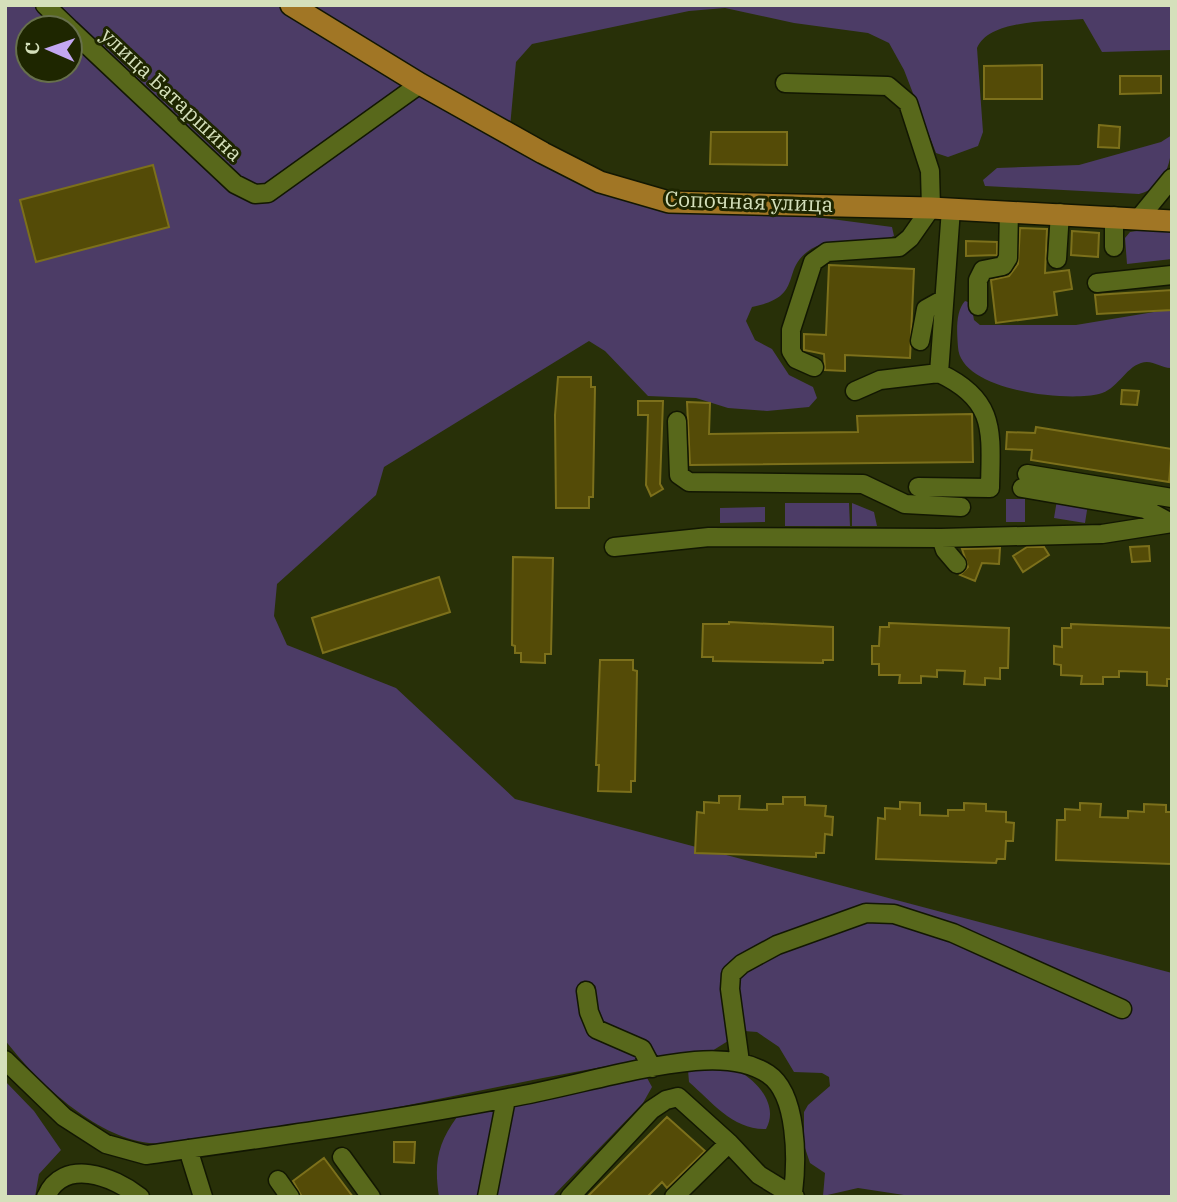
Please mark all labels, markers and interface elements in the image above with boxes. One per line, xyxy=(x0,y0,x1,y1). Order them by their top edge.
north arrow xyxy=(14,14,84,84)
street label: улица Батаршина xyxy=(95,21,249,167)
text: С xyxy=(20,42,44,55)
street label: Сопочная улица xyxy=(664,184,834,218)

